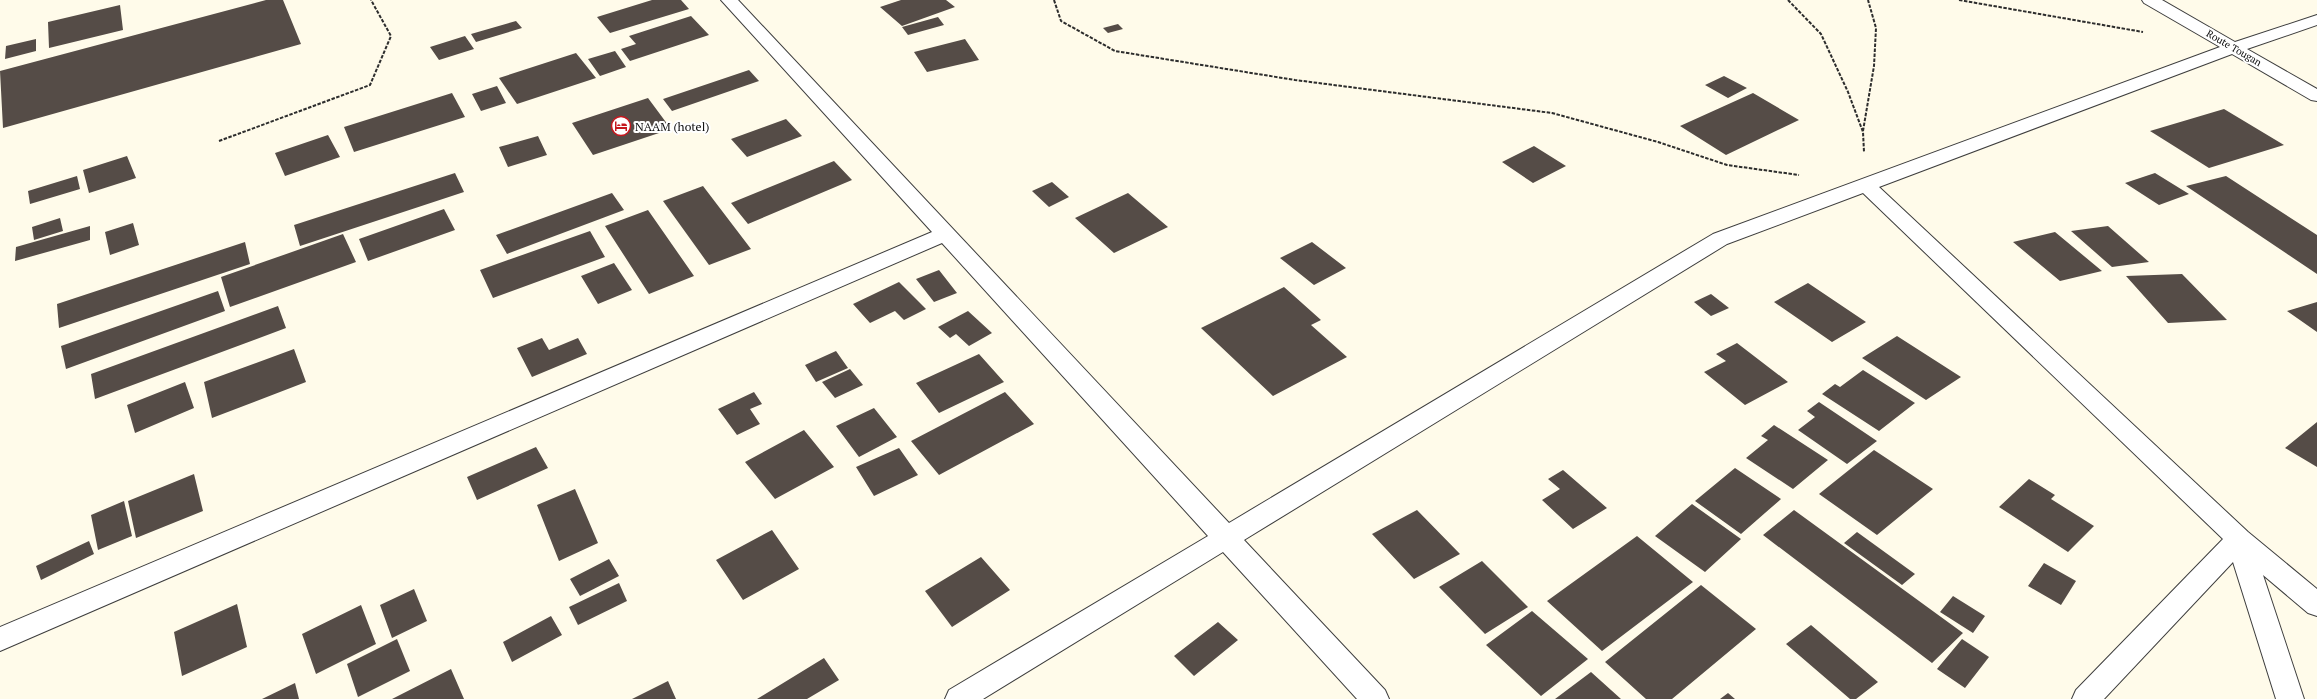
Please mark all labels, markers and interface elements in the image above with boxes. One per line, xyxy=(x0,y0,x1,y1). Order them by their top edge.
street label: Route Tougan xyxy=(2204,27,2264,69)
hotel icon: NAAM (hotel) xyxy=(610,115,632,137)
place label: NAAM (hotel) xyxy=(635,119,709,134)

